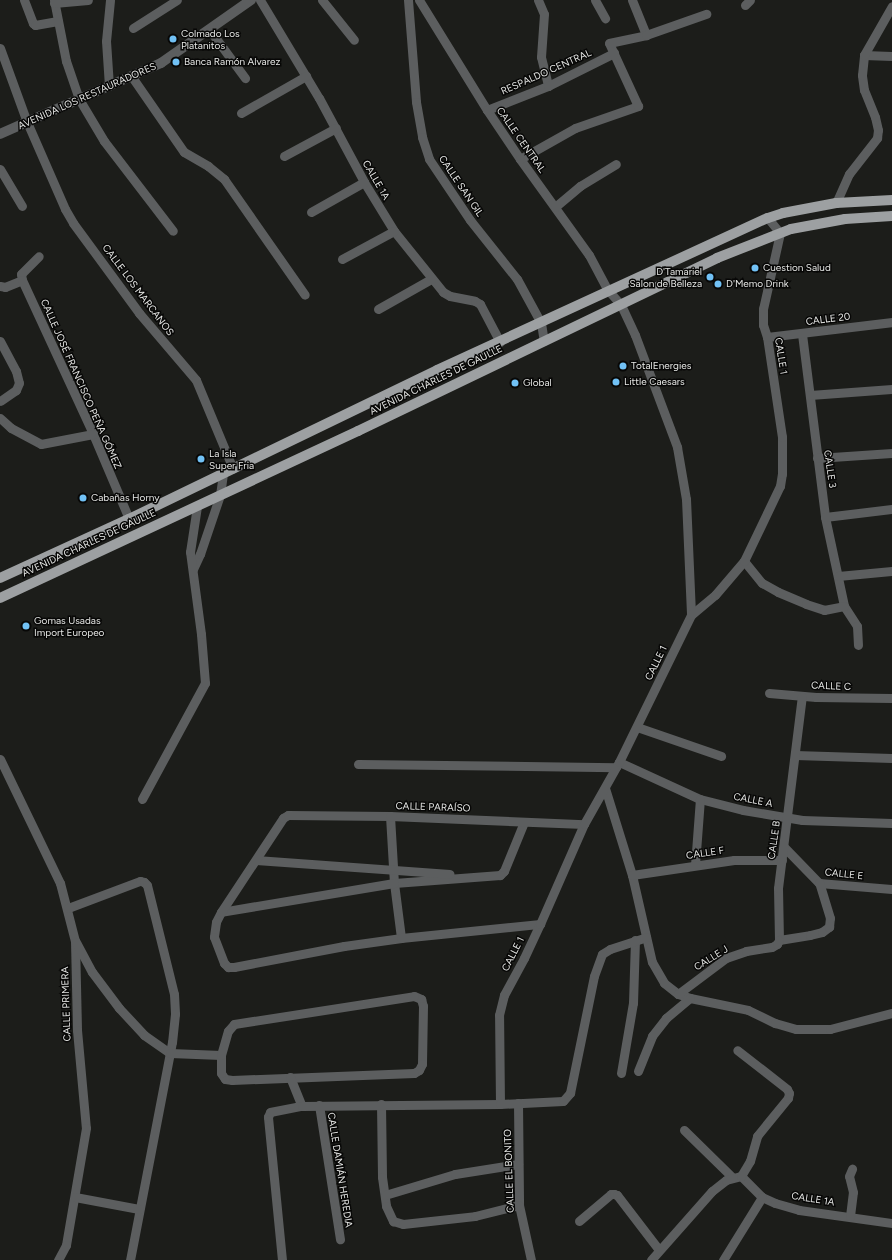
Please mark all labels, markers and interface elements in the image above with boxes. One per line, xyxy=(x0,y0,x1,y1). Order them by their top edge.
place label: Colmado Los Platanitos xyxy=(181,27,240,50)
marker: Colmado Los Platanitos xyxy=(168,34,178,44)
street label: RESPALDO CENTRAL xyxy=(499,47,593,97)
place label: Banca Ramón Alvarez xyxy=(184,56,280,68)
marker: Banca Ramón Alvarez xyxy=(171,57,181,67)
street label: AVENIDA LOS RESTAURADORES xyxy=(16,60,158,132)
street label: CALLE CENTRAL xyxy=(494,105,548,175)
street label: CALLE SAN GIL xyxy=(436,153,486,219)
street label: CALLE 1A xyxy=(360,158,392,202)
street label: CALLE LOS MARCANOS xyxy=(100,242,176,338)
place label: Cuestion Salud xyxy=(763,262,831,274)
marker: Cuestion Salud xyxy=(750,263,760,273)
place label: D'Tamariel Salon de Belleza xyxy=(629,265,702,288)
marker: D'Tamariel Salon de Belleza xyxy=(705,272,715,282)
place label: D'Memo Drink xyxy=(726,278,789,290)
marker: D'Memo Drink xyxy=(713,279,723,289)
street label: CALLE JOSÉ FRANCISCO PEÑA GÓMEZ xyxy=(38,297,124,471)
street label: CALLE 20 xyxy=(805,310,851,328)
street label: CALLE 1 xyxy=(772,337,790,375)
street label: AVENIDA CHARLES DE GAULLE xyxy=(368,343,504,417)
place label: TotalEnergies xyxy=(631,360,691,372)
marker: TotalEnergies xyxy=(618,361,628,371)
place label: Little Caesars xyxy=(624,376,685,388)
place label: Global xyxy=(523,377,552,389)
marker: Little Caesars xyxy=(611,377,621,387)
marker: Global xyxy=(510,378,520,388)
place label: La Isla Super Fria xyxy=(209,447,254,470)
street label: CALLE 3 xyxy=(821,449,839,489)
marker: La Isla Super Fria xyxy=(196,454,206,464)
place label: Cabañas Horny xyxy=(91,492,160,504)
marker: Cabañas Horny xyxy=(78,493,88,503)
street label: AVENIDA CHARLES DE GAULLE xyxy=(20,507,158,579)
place label: Gomas Usadas Import Europeo xyxy=(34,614,104,638)
marker: Gomas Usadas Import Europeo xyxy=(21,621,31,631)
street label: CALLE 1 xyxy=(643,644,669,682)
street label: CALLE C xyxy=(811,679,851,693)
street label: CALLE A xyxy=(732,790,774,810)
street label: CALLE PARAÍSO xyxy=(395,800,471,814)
street label: CALLE B xyxy=(765,820,783,860)
street label: CALLE F xyxy=(685,844,725,862)
street label: CALLE E xyxy=(824,866,864,882)
street label: CALLE 1 xyxy=(499,935,527,973)
street label: CALLE J xyxy=(692,943,730,973)
street label: CALLE PRIMERA xyxy=(59,966,73,1042)
street label: CALLE DAMIÁN HEREDIA xyxy=(325,1112,355,1228)
street label: CALLE EL BONITO xyxy=(502,1129,516,1213)
street label: CALLE 1A xyxy=(790,1190,836,1208)

